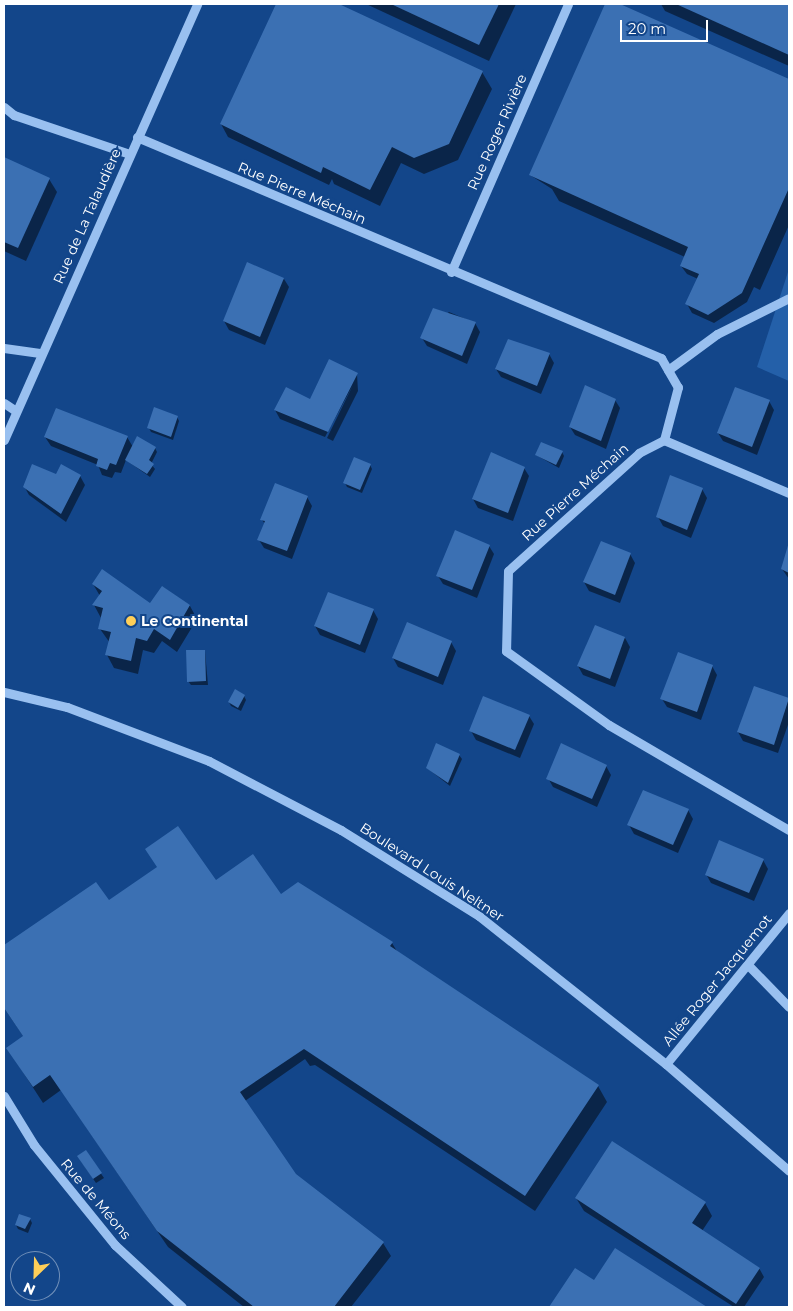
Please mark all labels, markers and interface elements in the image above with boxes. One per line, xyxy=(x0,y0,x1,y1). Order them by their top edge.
scale bar xyxy=(623,10,710,42)
text: 20 m xyxy=(628,19,666,38)
street label: Rue Roger Rivière xyxy=(464,71,530,193)
street label: Rue de La Talaudière xyxy=(50,146,124,286)
street label: Rue Pierre Méchain xyxy=(235,158,369,228)
street label: Rue Pierre Méchain xyxy=(518,440,632,544)
place label: Le Continental xyxy=(141,613,248,629)
marker: Le Continental xyxy=(125,615,137,627)
street label: Boulevard Louis Neltner xyxy=(357,819,507,925)
street label: Allée Roger Jacquemot xyxy=(659,911,775,1049)
street label: Rue de Méons xyxy=(57,1155,135,1243)
north arrow xyxy=(10,1251,60,1301)
text: N xyxy=(20,1278,38,1299)

